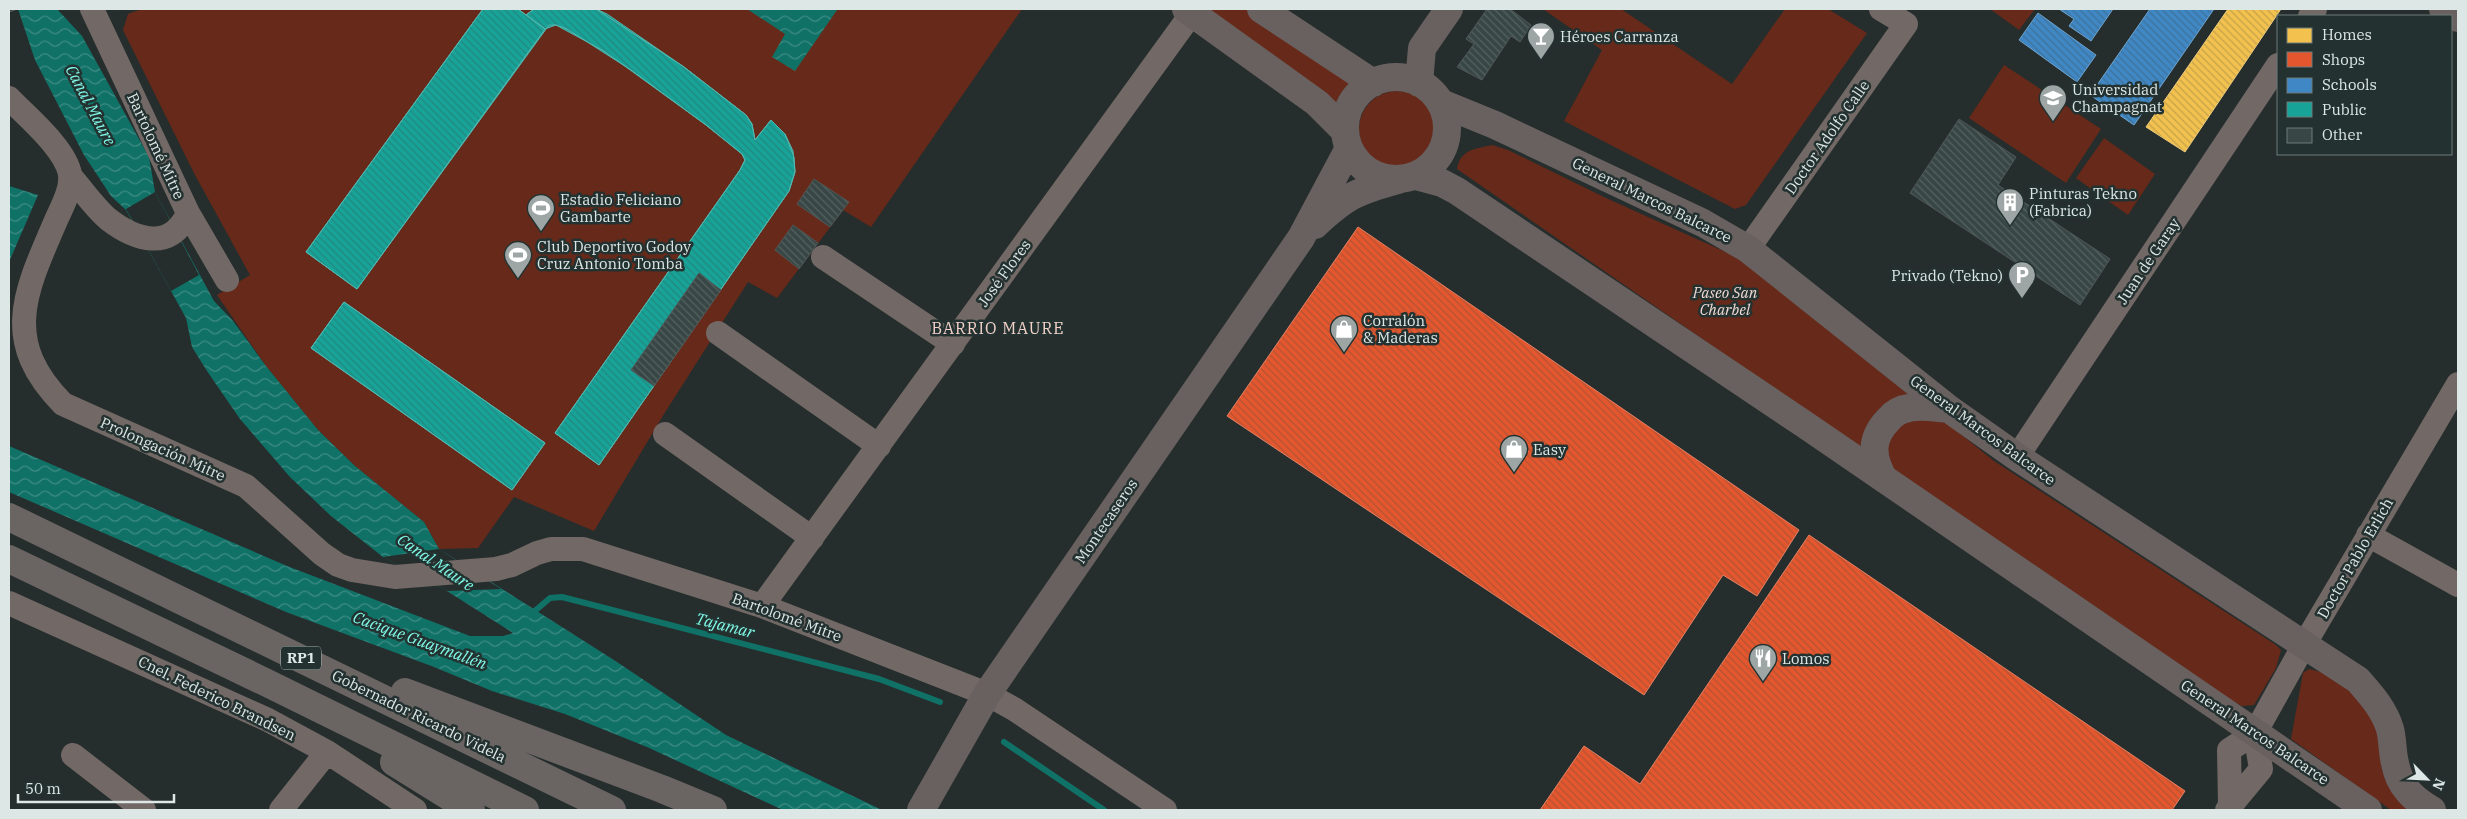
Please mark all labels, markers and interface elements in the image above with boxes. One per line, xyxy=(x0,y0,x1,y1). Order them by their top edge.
legend xyxy=(2277,15,2452,155)
bar icon: Héroes Carranza xyxy=(1526,21,1556,60)
text: Homes xyxy=(2322,25,2372,44)
place label: Héroes Carranza xyxy=(1560,27,1679,46)
text: Shops xyxy=(2322,50,2365,69)
water label: Canal Maure xyxy=(61,61,121,149)
text: Schools xyxy=(2322,75,2377,94)
street label: Doctor Adolfo Calle xyxy=(1781,76,1873,198)
place label: Universidad Champagnat xyxy=(2072,80,2162,116)
school or university icon: Universidad Champagnat xyxy=(2038,83,2068,122)
street label: Bartolomé Mitre xyxy=(123,90,189,202)
text: Public xyxy=(2322,100,2367,119)
text: Other xyxy=(2322,125,2362,144)
street label: General Marcos Balcarce xyxy=(1569,153,1735,247)
place label: Pinturas Tekno (Fabrica) xyxy=(2029,184,2137,220)
building icon: Pinturas Tekno (Fabrica) xyxy=(1995,187,2025,226)
place label: Estadio Feliciano Gambarte xyxy=(560,190,681,226)
sports icon: Estadio Feliciano Gambarte xyxy=(526,193,556,232)
street label: Juan de Garay xyxy=(2112,214,2184,308)
street label: José Flores xyxy=(973,236,1035,310)
place label: Club Deportivo Godoy Cruz Antonio Tomba xyxy=(537,237,691,273)
sports icon: Club Deportivo Godoy Cruz Antonio Tomba xyxy=(503,240,533,279)
parking icon: Privado (Tekno) xyxy=(2007,260,2037,299)
place label: Privado (Tekno) xyxy=(1891,266,2003,285)
park label: Paseo San Charbel xyxy=(1692,283,1758,319)
place label: Corralón & Maderas xyxy=(1363,311,1438,347)
shop icon: Corralón & Maderas xyxy=(1329,314,1359,353)
district label: BARRIO MAURE xyxy=(932,318,1064,338)
street label: General Marcos Balcarce xyxy=(1907,371,2059,489)
street label: Prolongación Mitre xyxy=(97,413,229,485)
shop icon: Easy xyxy=(1499,434,1529,473)
place label: Easy xyxy=(1533,440,1566,459)
street label: Montecaseros xyxy=(1071,475,1141,567)
street label: Doctor Pablo Erlich xyxy=(2313,494,2397,622)
water label: Canal Maure xyxy=(394,529,478,595)
street label: Bartolomé Mitre xyxy=(730,588,844,646)
water label: Cacique Guaymallén xyxy=(350,607,490,673)
water label: Tajamar xyxy=(693,608,758,642)
restaurant icon: Lomos xyxy=(1748,643,1778,682)
road number: RP1 xyxy=(281,646,321,670)
place label: Lomos xyxy=(1782,649,1829,668)
street label: Cnel. Federico Brandsen xyxy=(135,652,299,745)
street label: Gobernador Ricardo Videla xyxy=(329,666,509,766)
street label: General Marcos Balcarce xyxy=(2177,675,2333,789)
north arrow xyxy=(2402,754,2452,804)
scale bar xyxy=(18,772,174,804)
text: N xyxy=(2428,776,2449,793)
text: 50 m xyxy=(25,779,61,798)

